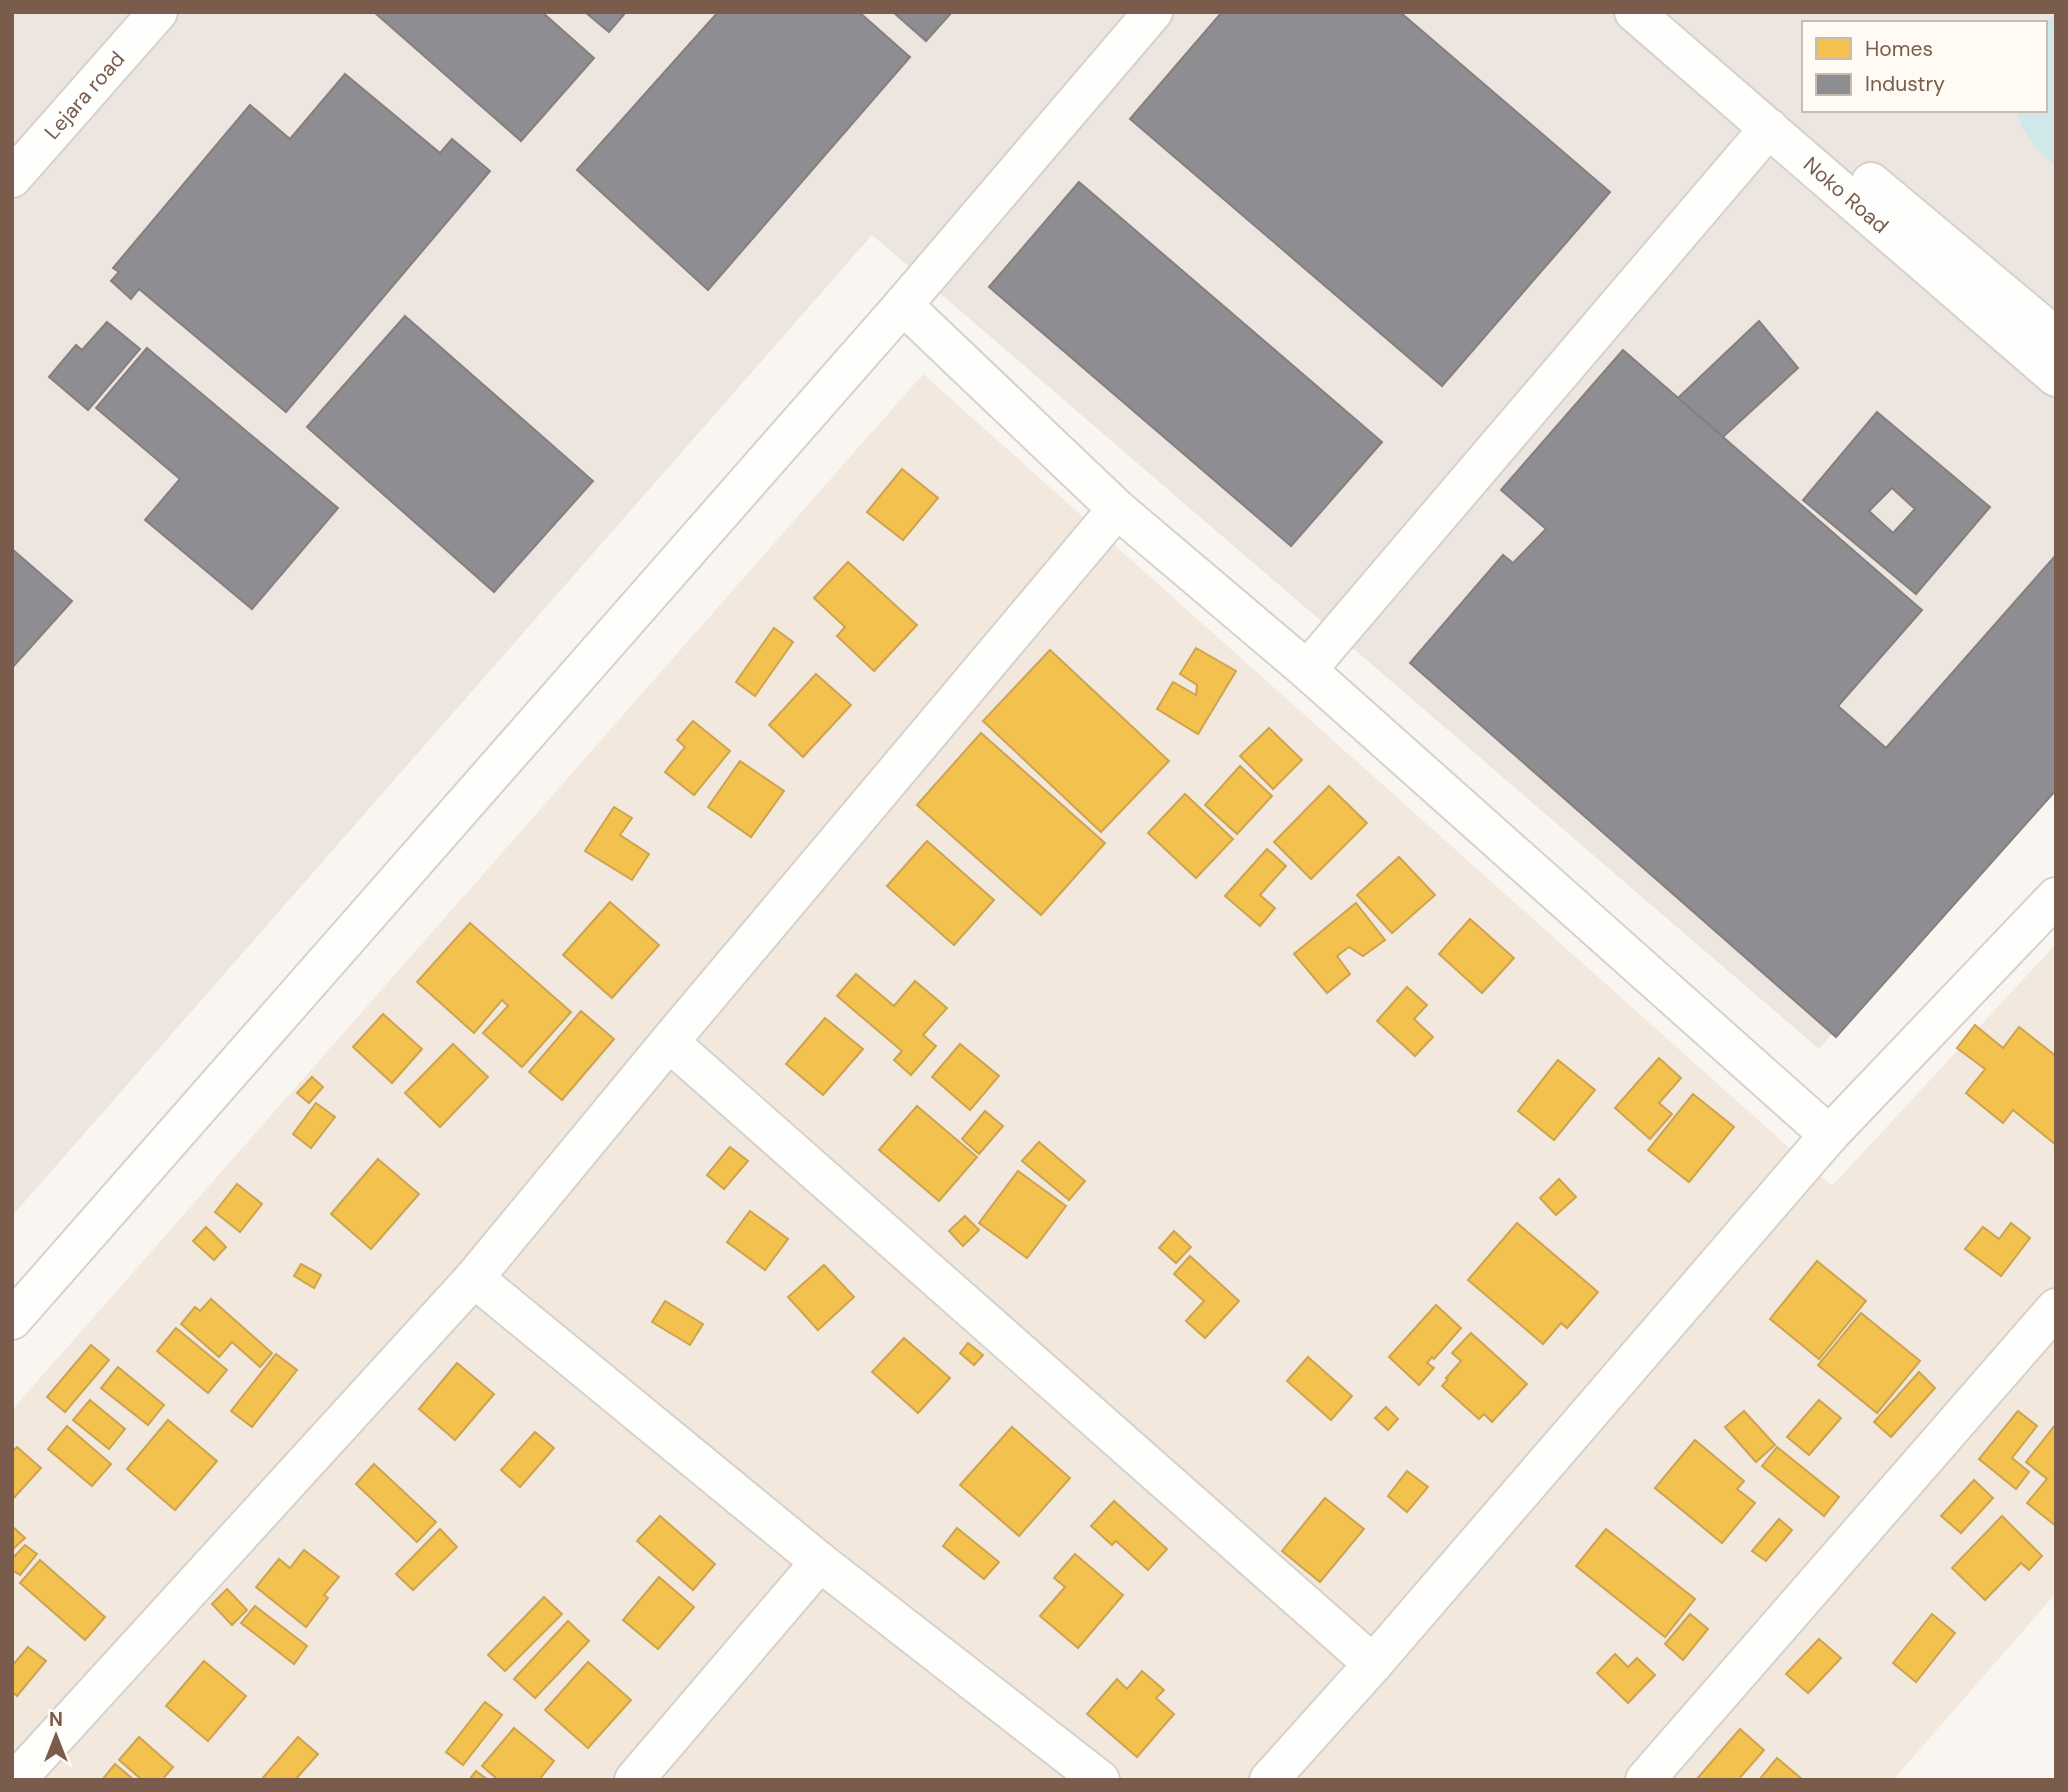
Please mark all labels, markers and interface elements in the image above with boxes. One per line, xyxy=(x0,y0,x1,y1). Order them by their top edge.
legend xyxy=(1802,21,2047,112)
text: Homes xyxy=(1865,35,1933,63)
street label: Lejara road xyxy=(38,45,131,145)
text: Industry xyxy=(1865,70,1945,98)
street label: Noko Road xyxy=(1797,151,1894,240)
north arrow xyxy=(21,1701,91,1771)
text: N xyxy=(49,1707,63,1732)

